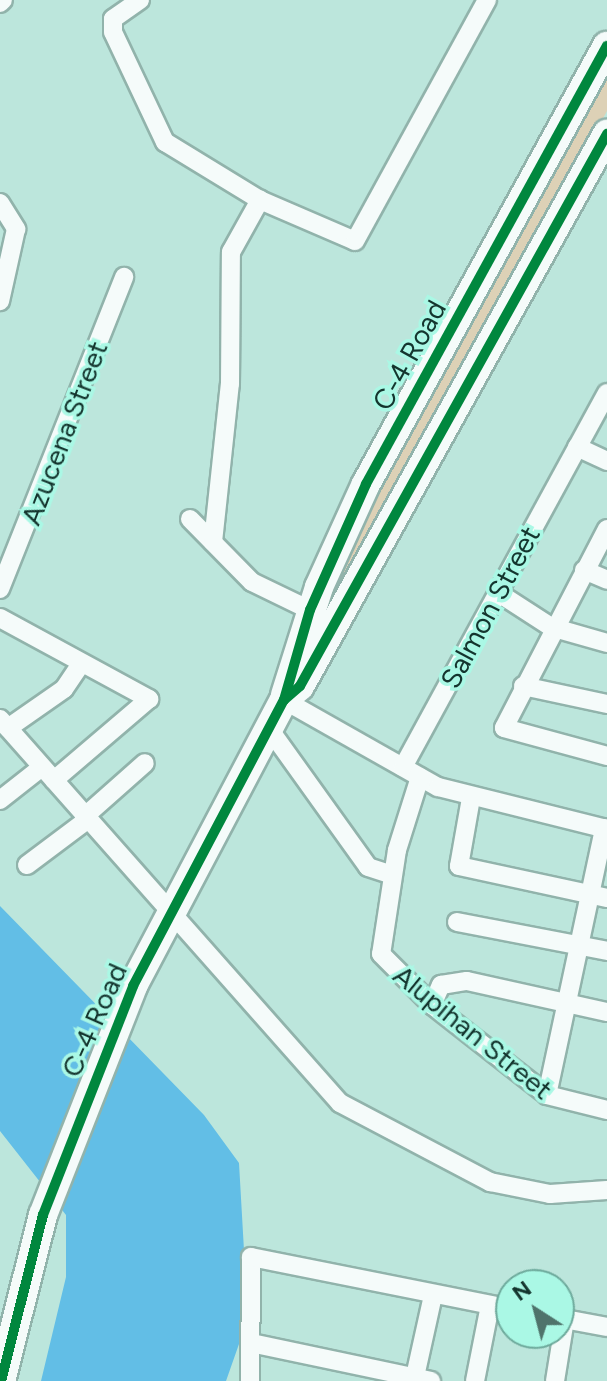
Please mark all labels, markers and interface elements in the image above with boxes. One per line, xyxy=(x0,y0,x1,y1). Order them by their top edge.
street label: C-4 Road xyxy=(365,294,453,416)
street label: Azucena Street xyxy=(14,336,114,530)
street label: Salmon Street xyxy=(433,520,547,694)
street label: C-4 Road xyxy=(54,958,134,1082)
street label: Alupihan Street xyxy=(387,958,559,1106)
north arrow xyxy=(495,1269,575,1349)
text: N xyxy=(507,1275,537,1307)

